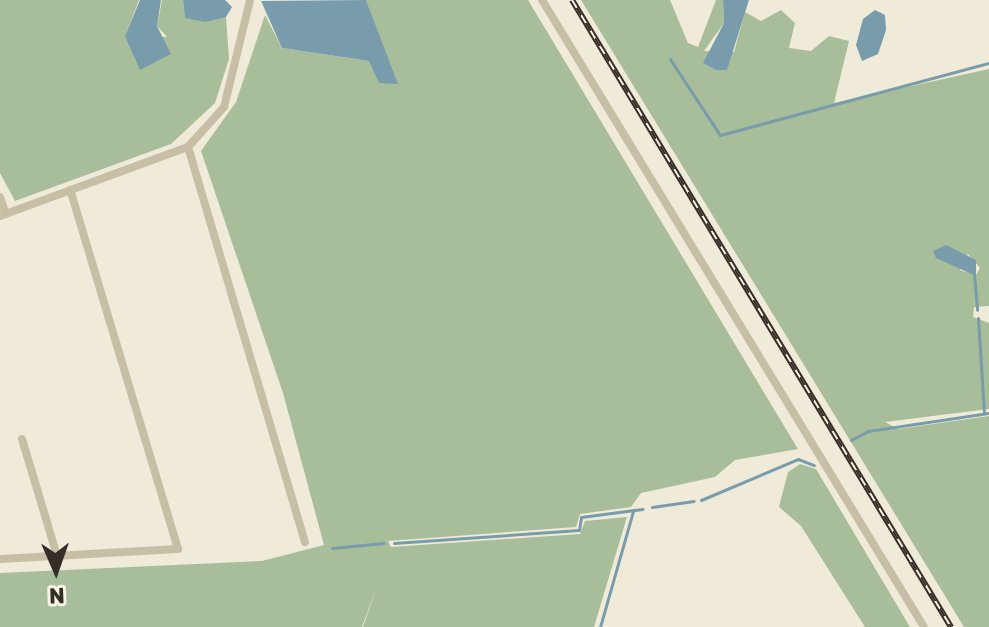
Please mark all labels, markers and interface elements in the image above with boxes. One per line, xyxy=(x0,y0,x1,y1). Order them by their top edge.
north arrow xyxy=(16,531,96,611)
text: N xyxy=(48,582,65,609)

